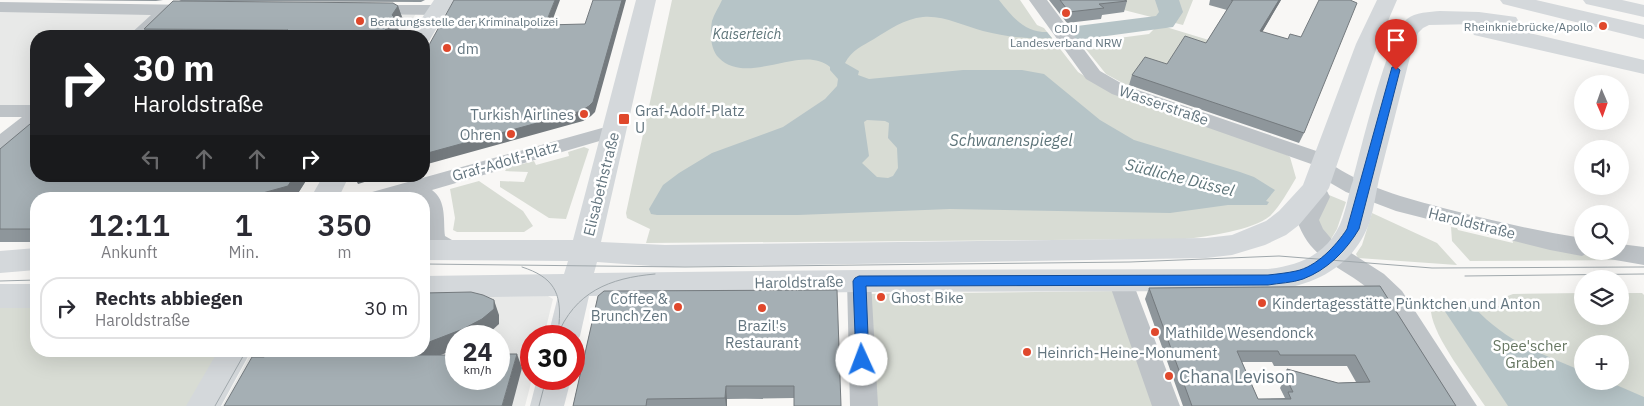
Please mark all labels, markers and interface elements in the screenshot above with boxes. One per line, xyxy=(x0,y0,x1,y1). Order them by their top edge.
marker: CDU Landesverband NRW xyxy=(1060,7,1072,19)
place label: Beratungsstelle der Kriminalpolizei xyxy=(370,14,558,29)
marker: Beratungsstelle der Kriminalpolizei xyxy=(354,15,366,27)
pin xyxy=(1375,19,1417,70)
place label: Rheinkniebrücke/Apollo xyxy=(1464,19,1593,34)
marker: Rheinkniebrücke/Apollo xyxy=(1597,20,1609,32)
place label: CDU Landesverband NRW xyxy=(1010,21,1122,50)
water label: Kaiserteich xyxy=(713,25,781,43)
icon: arrive xyxy=(1382,26,1410,54)
place label: dm xyxy=(457,39,479,58)
marker: dm xyxy=(441,42,453,54)
text: 30 m xyxy=(133,45,215,91)
icon: right xyxy=(50,50,115,115)
north arrow xyxy=(1574,75,1629,130)
map controls xyxy=(1574,75,1629,390)
street label: Wasserstraße xyxy=(1117,81,1211,129)
text: Haroldstraße xyxy=(133,89,264,118)
place label: Graf-Adolf-Platz U xyxy=(635,101,745,137)
place label: Turkish Airlines xyxy=(470,105,574,124)
marker: Turkish Airlines xyxy=(578,108,590,120)
marker: Graf-Adolf-Platz U xyxy=(617,112,631,126)
place label: Ohren xyxy=(460,125,501,144)
marker: Ohren xyxy=(505,128,517,140)
street label: Elisabethstraße xyxy=(579,130,623,238)
water label: Schwanenspiegel xyxy=(950,130,1073,150)
street label: Graf-Adolf-Platz xyxy=(450,137,560,185)
button: sound xyxy=(1574,140,1629,195)
icon: left xyxy=(137,145,165,173)
icon: ahead xyxy=(190,145,218,173)
icon: ahead xyxy=(243,145,271,173)
icon: right xyxy=(296,145,324,173)
water label: Südliche Düssel xyxy=(1123,154,1237,200)
street label: Haroldstraße xyxy=(1427,203,1517,243)
text: 12:11 xyxy=(88,205,170,244)
text: 1 xyxy=(235,205,253,244)
text: 350 xyxy=(317,205,371,244)
button: search xyxy=(1574,205,1629,260)
text: Ankunft xyxy=(101,242,158,262)
text: Min. xyxy=(229,242,259,262)
text: m xyxy=(337,242,351,262)
button: layers xyxy=(1574,270,1629,325)
street label: Haroldstraße xyxy=(754,272,844,292)
text: Rechts abbiegen xyxy=(95,286,243,310)
place label: Ghost Bike xyxy=(891,288,964,307)
place label: Coffee & Brunch Zen xyxy=(591,289,669,325)
marker: Ghost Bike xyxy=(875,291,887,303)
icon: right xyxy=(52,294,80,322)
place label: Kindertagesstätte Pünktchen und Anton xyxy=(1272,294,1540,313)
text: 30 m xyxy=(364,296,408,320)
marker: Kindertagesstätte Pünktchen und Anton xyxy=(1256,297,1268,309)
marker: Coffee & Brunch Zen xyxy=(672,301,684,313)
marker: Brazil's Restaurant xyxy=(756,302,768,314)
text: Haroldstraße xyxy=(95,310,190,330)
place label: Brazil's Restaurant xyxy=(725,316,799,352)
place label: Mathilde Wesendonck xyxy=(1165,323,1314,342)
speed limit sign: 30 xyxy=(520,325,585,390)
marker: Mathilde Wesendonck xyxy=(1149,326,1161,338)
position arrow xyxy=(835,333,887,385)
text: 24 xyxy=(462,335,493,368)
button: + xyxy=(1574,335,1629,390)
park label: Spee'scher Graben xyxy=(1493,336,1568,372)
place label: Heinrich-Heine-Monument xyxy=(1037,343,1218,362)
marker: Heinrich-Heine-Monument xyxy=(1021,346,1033,358)
text: km/h xyxy=(463,362,492,377)
place label: Chana Levison xyxy=(1179,365,1295,388)
marker: Chana Levison xyxy=(1163,370,1175,382)

